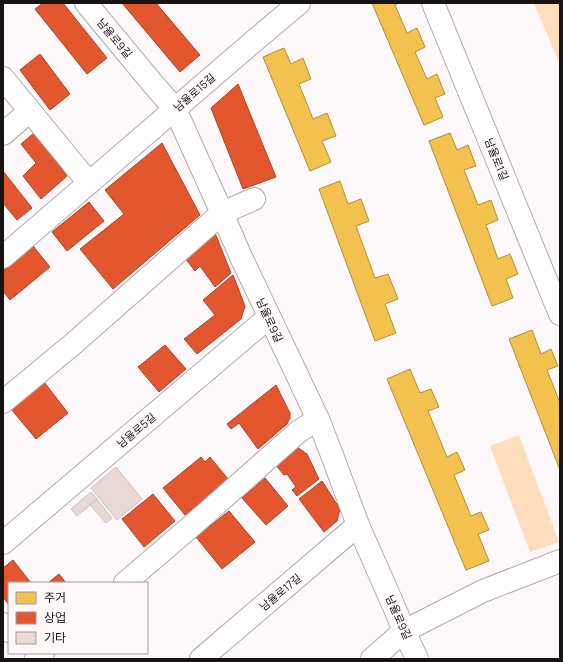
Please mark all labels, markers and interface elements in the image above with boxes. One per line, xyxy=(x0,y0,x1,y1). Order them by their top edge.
street label: 남율로9길 xyxy=(94,15,136,61)
street label: 남율로15길 xyxy=(170,70,218,114)
street label: 남율로1길 xyxy=(482,135,512,183)
street label: 남율로9길 xyxy=(253,295,287,345)
street label: 남율로5길 xyxy=(113,409,159,451)
street label: 남율로17길 xyxy=(256,570,304,614)
legend xyxy=(8,582,148,654)
text: 주거 xyxy=(44,589,66,606)
street label: 남율로9길 xyxy=(383,592,415,642)
text: 상업 xyxy=(44,609,66,626)
text: 기타 xyxy=(44,629,66,646)

